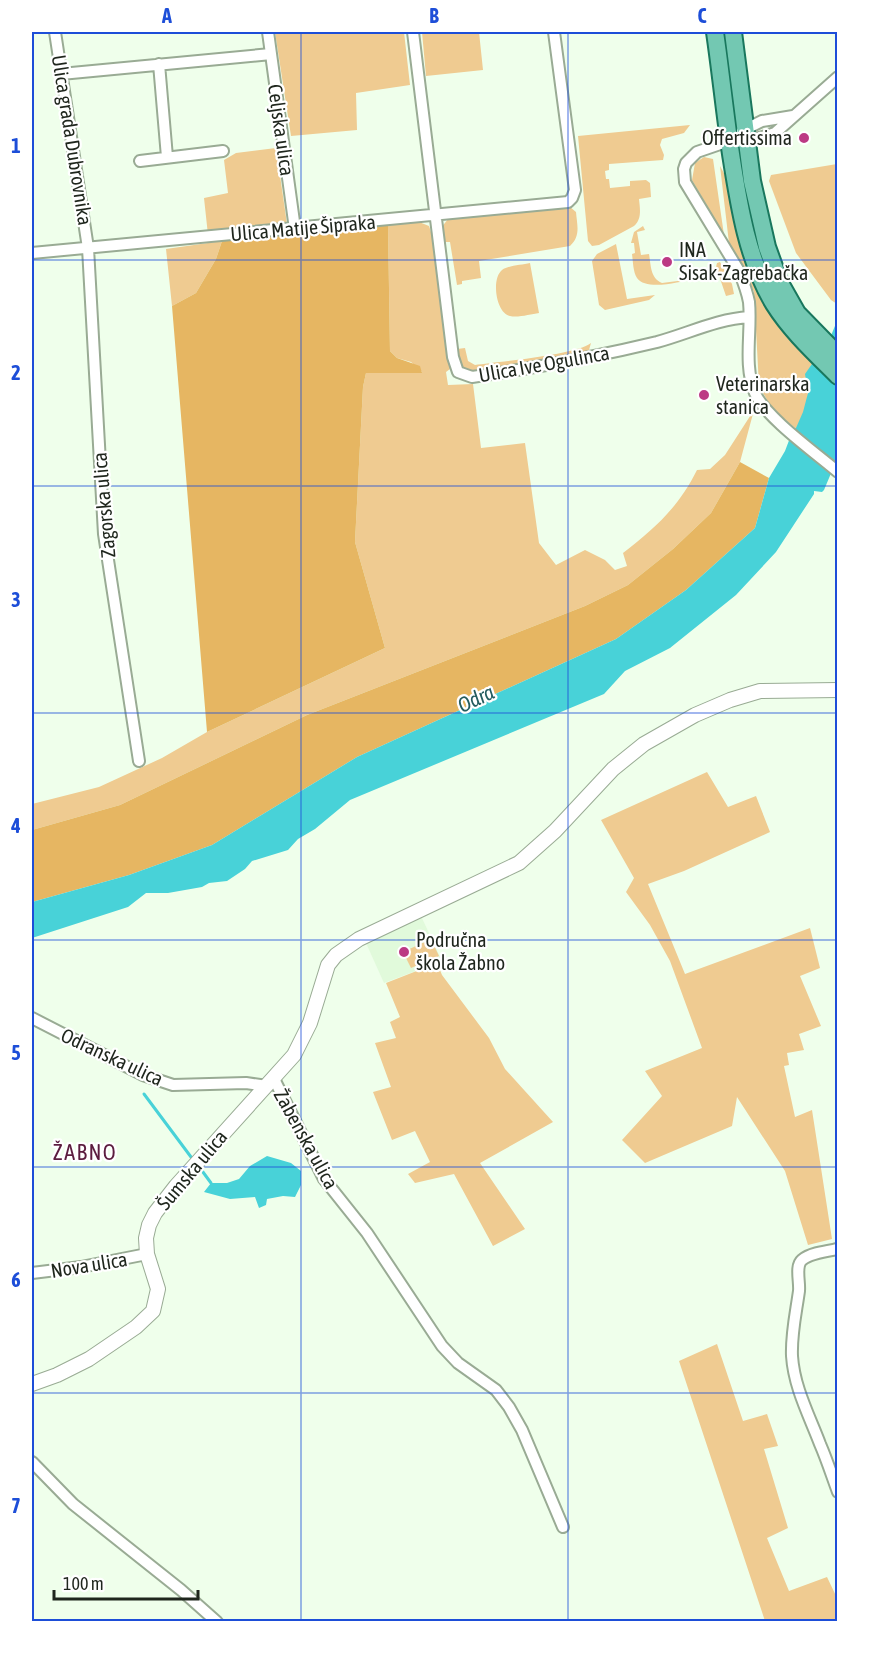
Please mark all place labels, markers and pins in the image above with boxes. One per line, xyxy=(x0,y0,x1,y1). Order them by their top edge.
place label: Offertissima xyxy=(702,126,792,149)
marker: Offertissima xyxy=(797,131,811,145)
place label: INA Sisak-Zagrebačka xyxy=(679,238,808,284)
marker: INA Sisak-Zagrebačka xyxy=(660,255,674,269)
place label: Veterinarska stanica xyxy=(716,372,809,418)
marker: Veterinarska stanica xyxy=(697,388,711,402)
place label: Područna škola Žabno xyxy=(416,928,505,974)
marker: Područna škola Žabno xyxy=(397,945,411,959)

